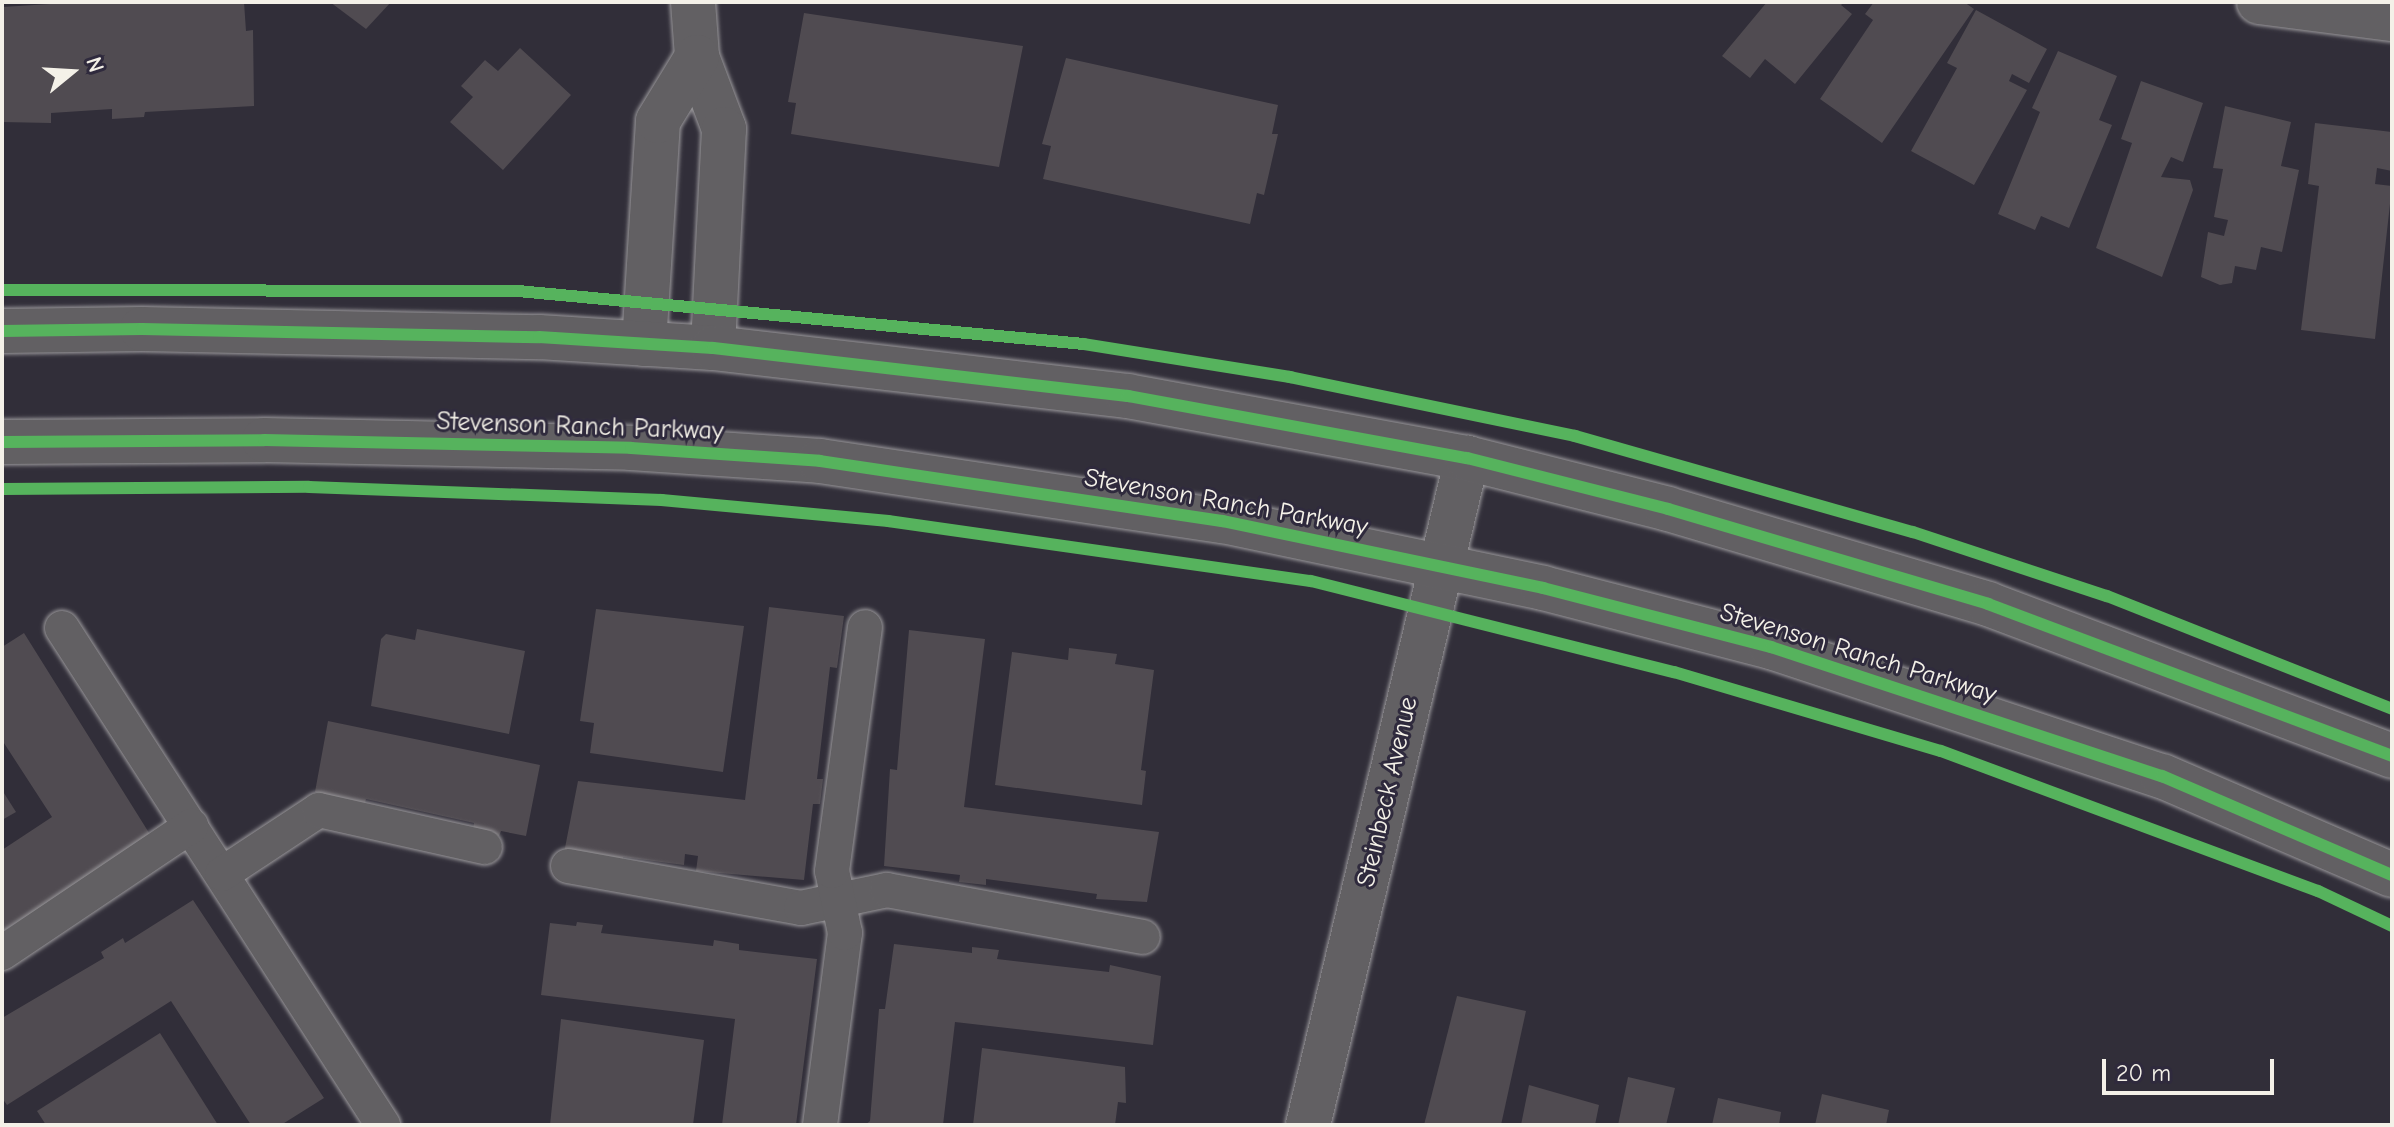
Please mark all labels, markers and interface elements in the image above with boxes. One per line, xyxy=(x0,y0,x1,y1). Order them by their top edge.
north arrow xyxy=(32,32,112,112)
text: N xyxy=(80,54,109,75)
street label: Stevenson Ranch Parkway xyxy=(436,406,724,448)
street label: Stevenson Ranch Parkway xyxy=(1082,463,1370,543)
street label: Stevenson Ranch Parkway xyxy=(1716,597,2000,711)
street label: Steinbeck Avenue xyxy=(1351,694,1425,890)
scale bar xyxy=(2106,1043,2278,1093)
text: 20 m xyxy=(2116,1059,2171,1087)

